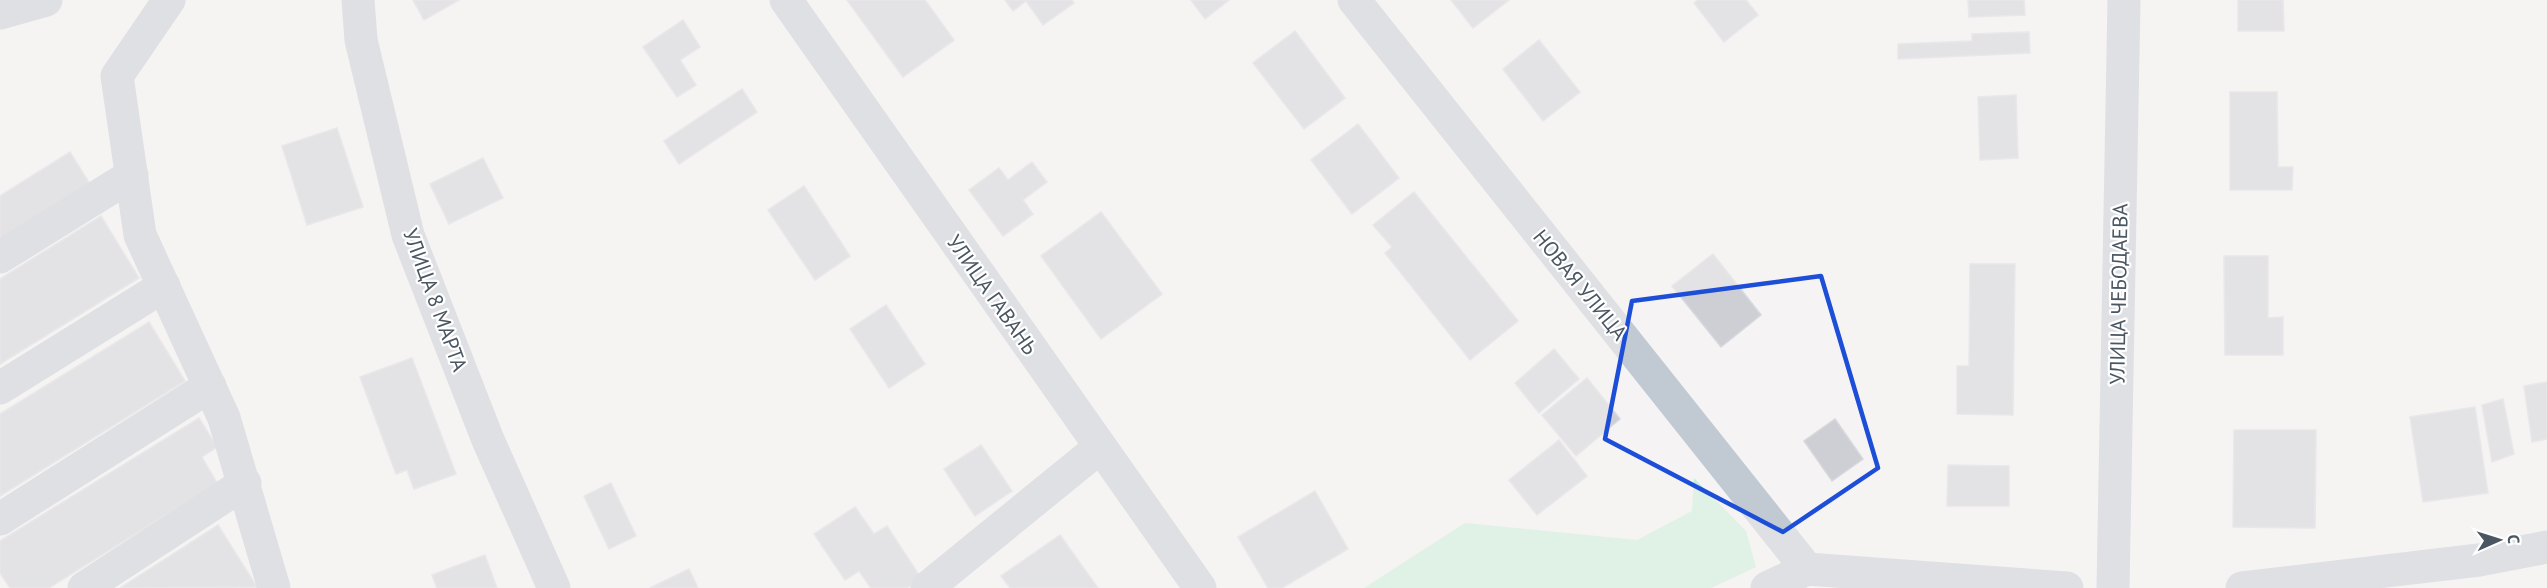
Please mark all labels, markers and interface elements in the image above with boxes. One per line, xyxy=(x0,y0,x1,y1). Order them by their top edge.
street label: УЛИЦА ЧЕБОДАЕВА xyxy=(2103,203,2134,385)
street label: НОВАЯ УЛИЦА xyxy=(1527,224,1634,346)
street label: УЛИЦА 8 МАРТА xyxy=(397,225,474,375)
street label: УЛИЦА ГАВАНЬ xyxy=(941,230,1044,360)
north arrow xyxy=(2469,510,2529,570)
text: С xyxy=(2504,534,2524,544)

